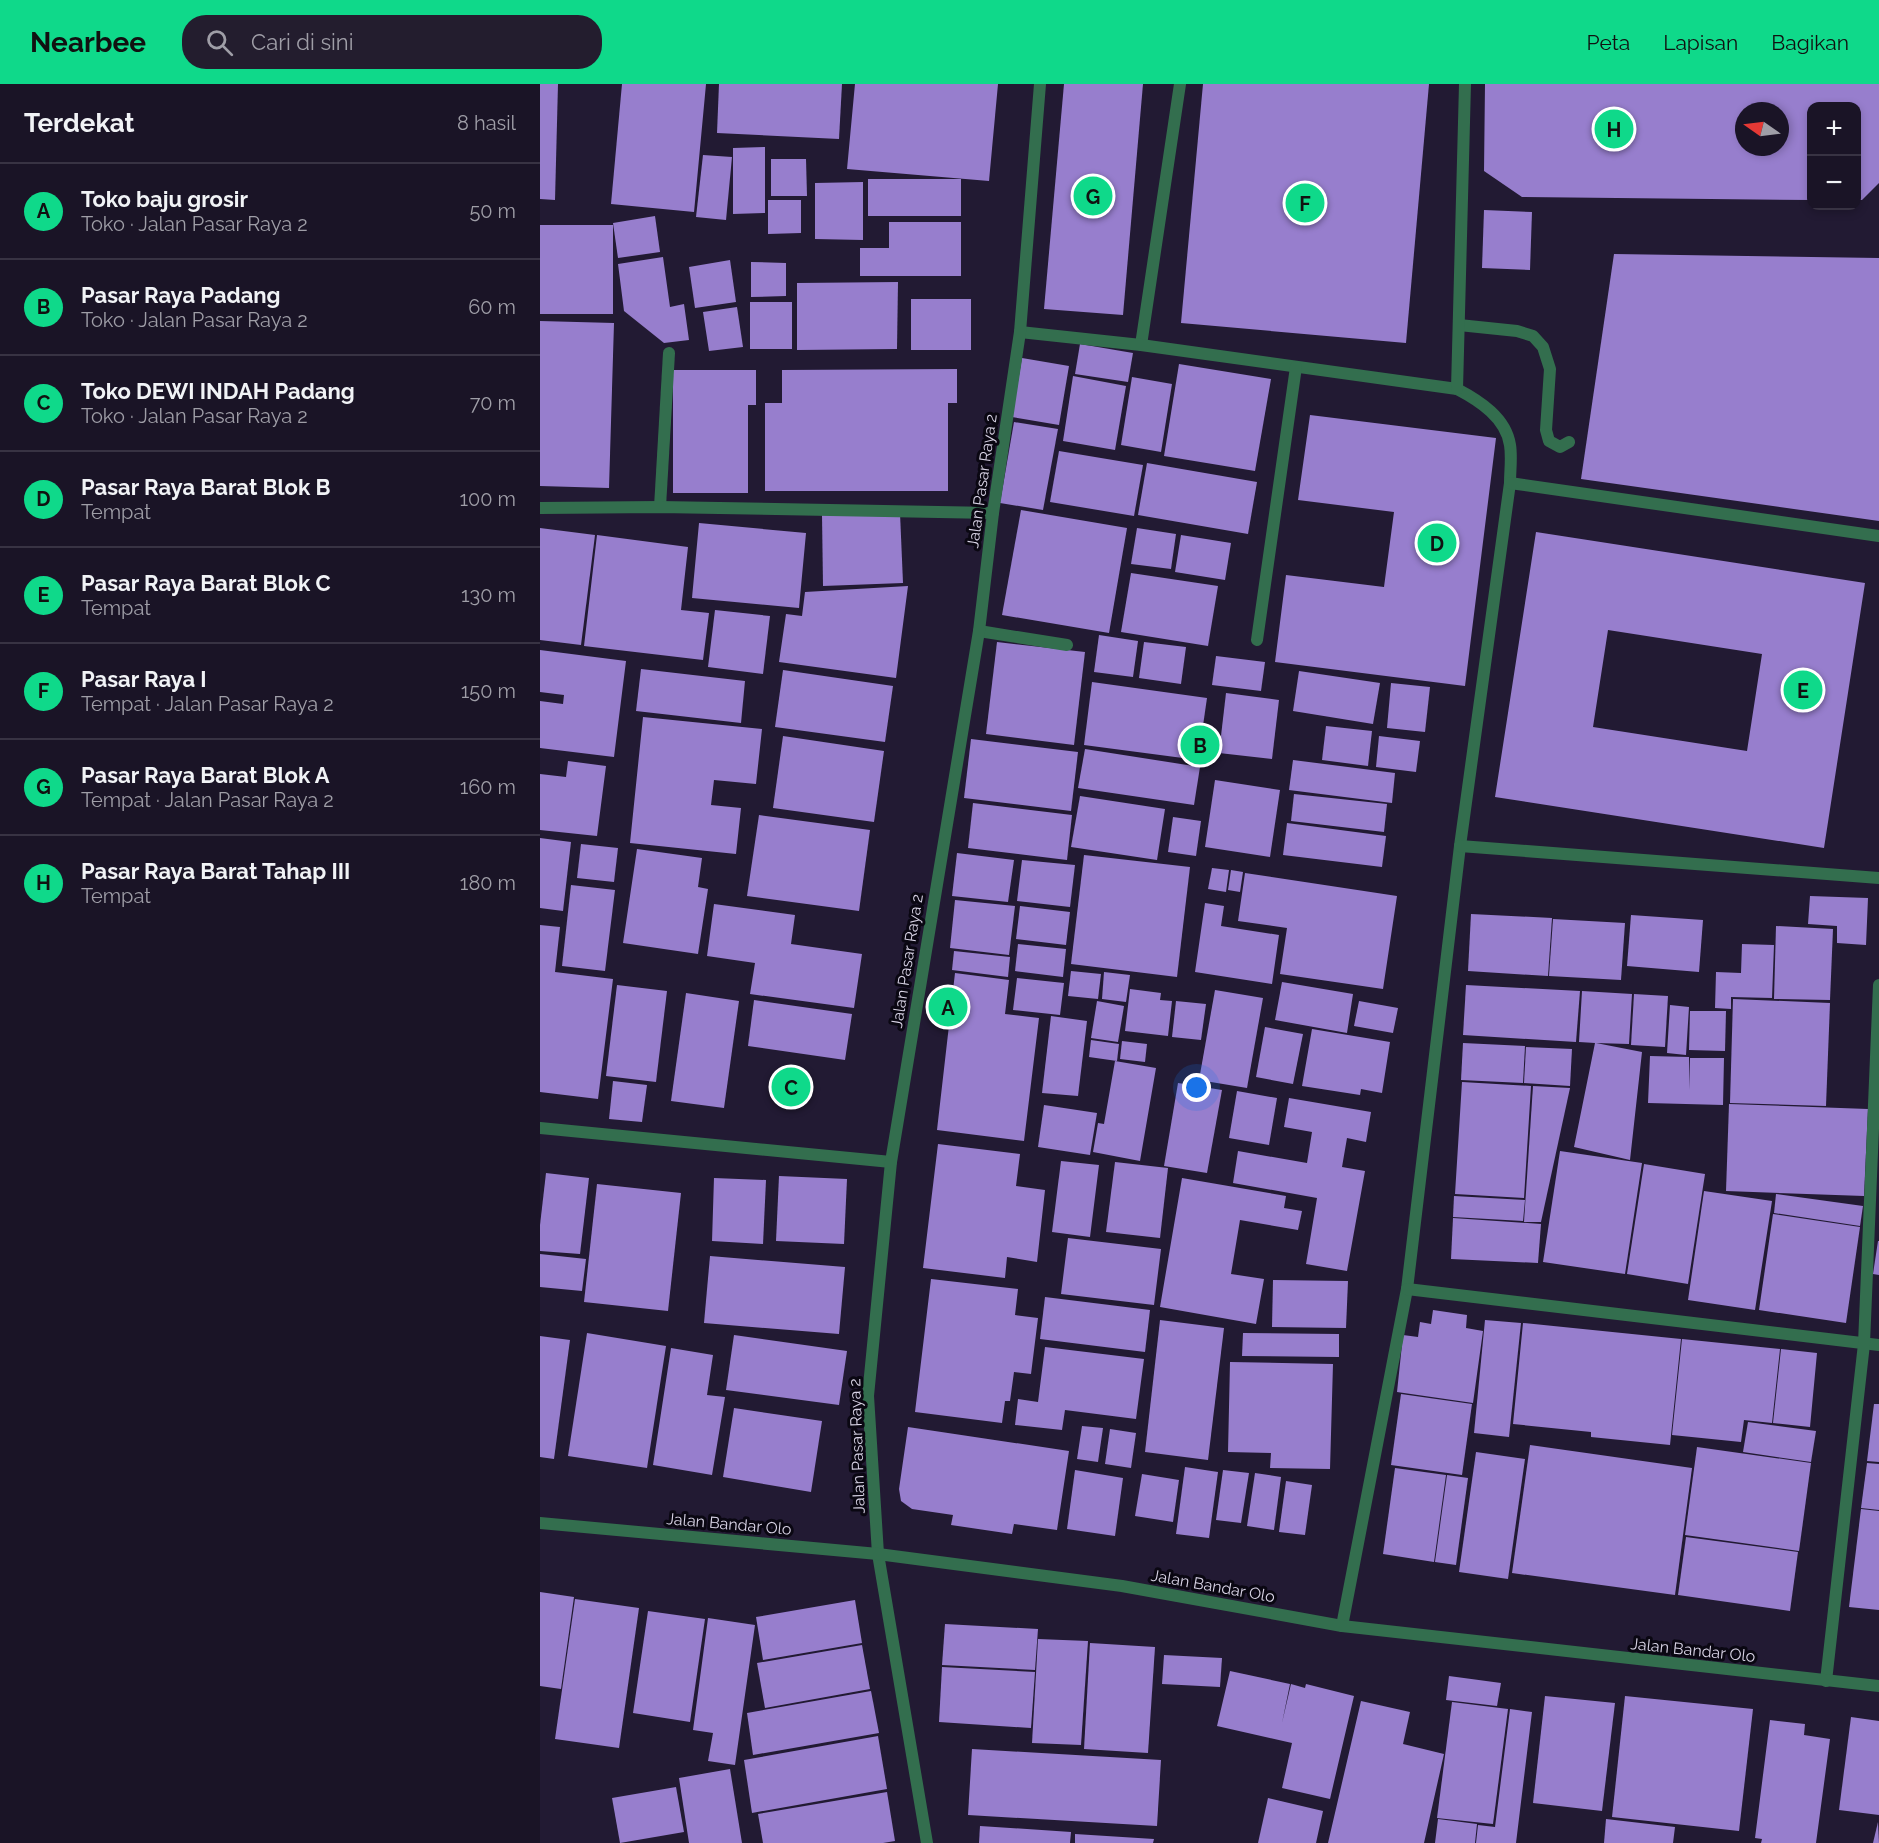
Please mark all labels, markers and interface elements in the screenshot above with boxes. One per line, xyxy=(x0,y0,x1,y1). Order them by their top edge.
search box xyxy=(182,15,602,69)
text: Nearbee xyxy=(30,26,146,59)
icon: search xyxy=(203,26,236,59)
text: Cari di sini xyxy=(251,29,353,55)
text: Peta xyxy=(1587,30,1630,55)
text: Lapisan xyxy=(1663,30,1738,55)
text: Bagikan xyxy=(1771,30,1849,55)
north arrow xyxy=(1735,102,1789,156)
map controls xyxy=(1807,102,1861,210)
button: + xyxy=(1807,102,1861,156)
pin: H xyxy=(1594,106,1634,152)
text: Terdekat xyxy=(24,108,135,138)
text: 8 hasil xyxy=(457,111,516,135)
button: − xyxy=(1807,156,1861,210)
pin: G xyxy=(1074,174,1112,218)
pin: F xyxy=(1286,180,1324,226)
text: Toko baju grosir xyxy=(81,186,248,212)
text: A xyxy=(37,199,50,223)
text: 50 m xyxy=(469,199,516,223)
text: Toko · Jalan Pasar Raya 2 xyxy=(81,212,308,236)
text: Pasar Raya Padang xyxy=(81,282,281,308)
text: B xyxy=(37,295,50,319)
text: 60 m xyxy=(468,295,516,319)
text: Toko · Jalan Pasar Raya 2 xyxy=(81,308,308,332)
text: Toko DEWI INDAH Padang xyxy=(81,378,355,404)
text: C xyxy=(37,391,50,415)
text: 70 m xyxy=(470,391,516,415)
text: Toko · Jalan Pasar Raya 2 xyxy=(81,404,308,428)
street label: Jalan Pasar Raya 2 xyxy=(963,413,1001,549)
text: Pasar Raya Barat Blok B xyxy=(81,474,330,500)
text: D xyxy=(36,487,51,511)
text: 100 m xyxy=(459,487,516,511)
text: Tempat xyxy=(81,500,151,524)
pin: D xyxy=(1418,520,1456,566)
text: Pasar Raya Barat Blok C xyxy=(81,570,331,596)
text: E xyxy=(37,583,50,607)
text: 130 m xyxy=(461,583,516,607)
text: Tempat xyxy=(81,596,151,620)
text: Pasar Raya I xyxy=(81,666,207,692)
pin: E xyxy=(1784,668,1822,712)
text: F xyxy=(38,679,49,703)
text: 150 m xyxy=(461,679,516,703)
text: Tempat · Jalan Pasar Raya 2 xyxy=(81,692,334,716)
pin: B xyxy=(1180,722,1220,768)
text: Pasar Raya Barat Blok A xyxy=(81,762,330,788)
text: G xyxy=(36,775,51,799)
text: 160 m xyxy=(460,775,516,799)
text: Tempat · Jalan Pasar Raya 2 xyxy=(81,788,334,812)
text: Pasar Raya Barat Tahap III xyxy=(81,858,350,884)
text: H xyxy=(36,871,51,895)
text: 180 m xyxy=(460,871,516,895)
text: Tempat xyxy=(81,884,151,908)
street label: Jalan Pasar Raya 2 xyxy=(887,893,927,1029)
pin: A xyxy=(928,984,968,1030)
pin: C xyxy=(772,1064,810,1110)
your location xyxy=(1182,1073,1211,1102)
street label: Jalan Pasar Raya 2 xyxy=(845,1378,869,1514)
street label: Jalan Bandar Olo xyxy=(666,1509,792,1539)
street label: Jalan Bandar Olo xyxy=(1150,1566,1276,1606)
street label: Jalan Bandar Olo xyxy=(1630,1634,1756,1666)

